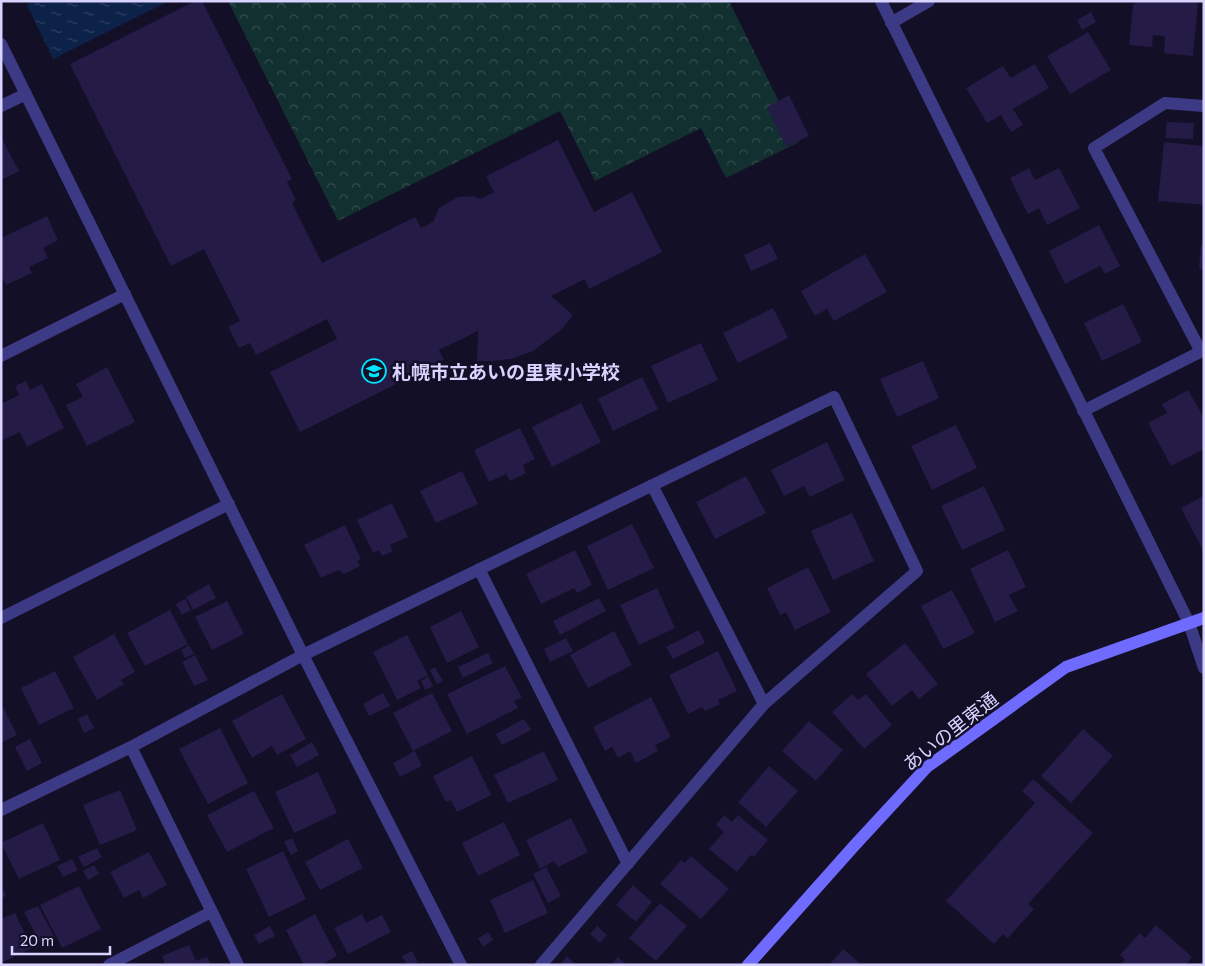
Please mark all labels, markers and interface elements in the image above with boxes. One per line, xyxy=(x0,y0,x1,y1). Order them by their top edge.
school or university icon: 札幌市立あいの里東小学校 xyxy=(361,358,387,384)
place label: 札幌市立あいの里東小学校 xyxy=(392,360,620,383)
street label: あいの里東通 xyxy=(898,687,1002,775)
scale bar xyxy=(12,924,110,956)
text: 20 m xyxy=(20,931,54,949)

